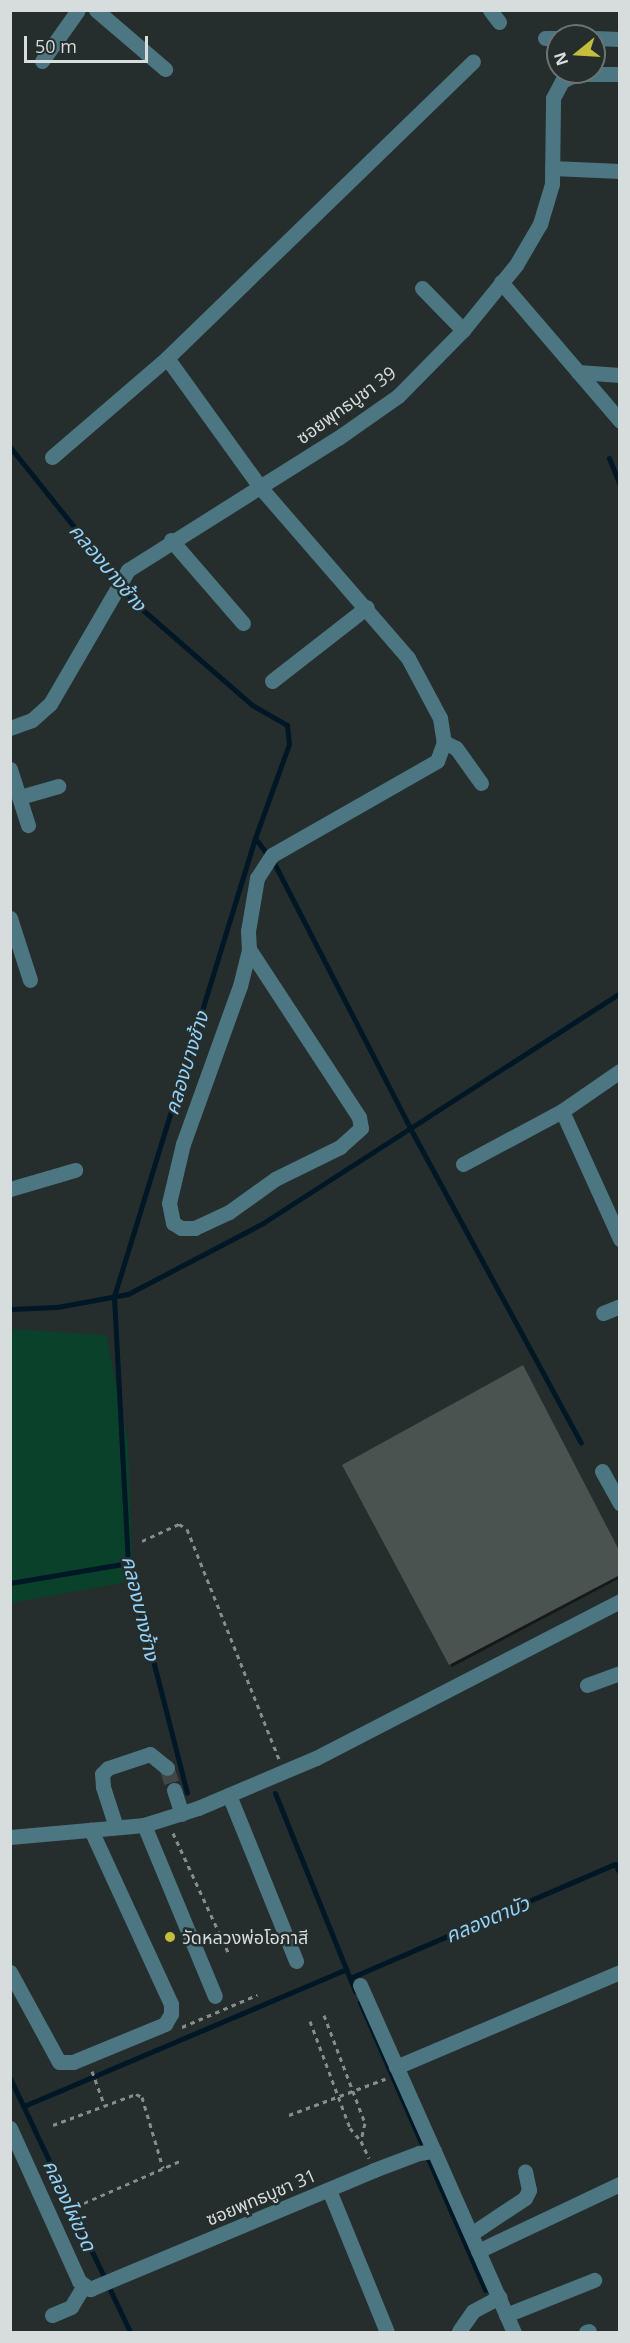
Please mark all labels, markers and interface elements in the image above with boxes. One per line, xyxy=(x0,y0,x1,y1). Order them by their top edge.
scale bar xyxy=(27,24,152,62)
north arrow xyxy=(546,24,606,84)
text: 50 m xyxy=(35,34,77,58)
text: N xyxy=(548,49,573,69)
street label: ซอยพุทธบูชา 39 xyxy=(292,362,400,448)
water label: คลองบางช้าง xyxy=(65,518,151,616)
water label: คลองบางช้าง xyxy=(159,1008,213,1118)
water label: คลองบางช้าง xyxy=(117,1553,165,1663)
water label: คลองตาบัว xyxy=(441,1891,533,1947)
place label: วัดหลวงพ่อโอภาสี xyxy=(182,1926,308,1948)
marker: วัดหลวงพ่อโอภาสี xyxy=(163,1930,177,1944)
water label: คลองไผ่ขวด xyxy=(38,2155,102,2255)
street label: ซอยพุทธบูชา 31 xyxy=(203,2164,319,2230)

